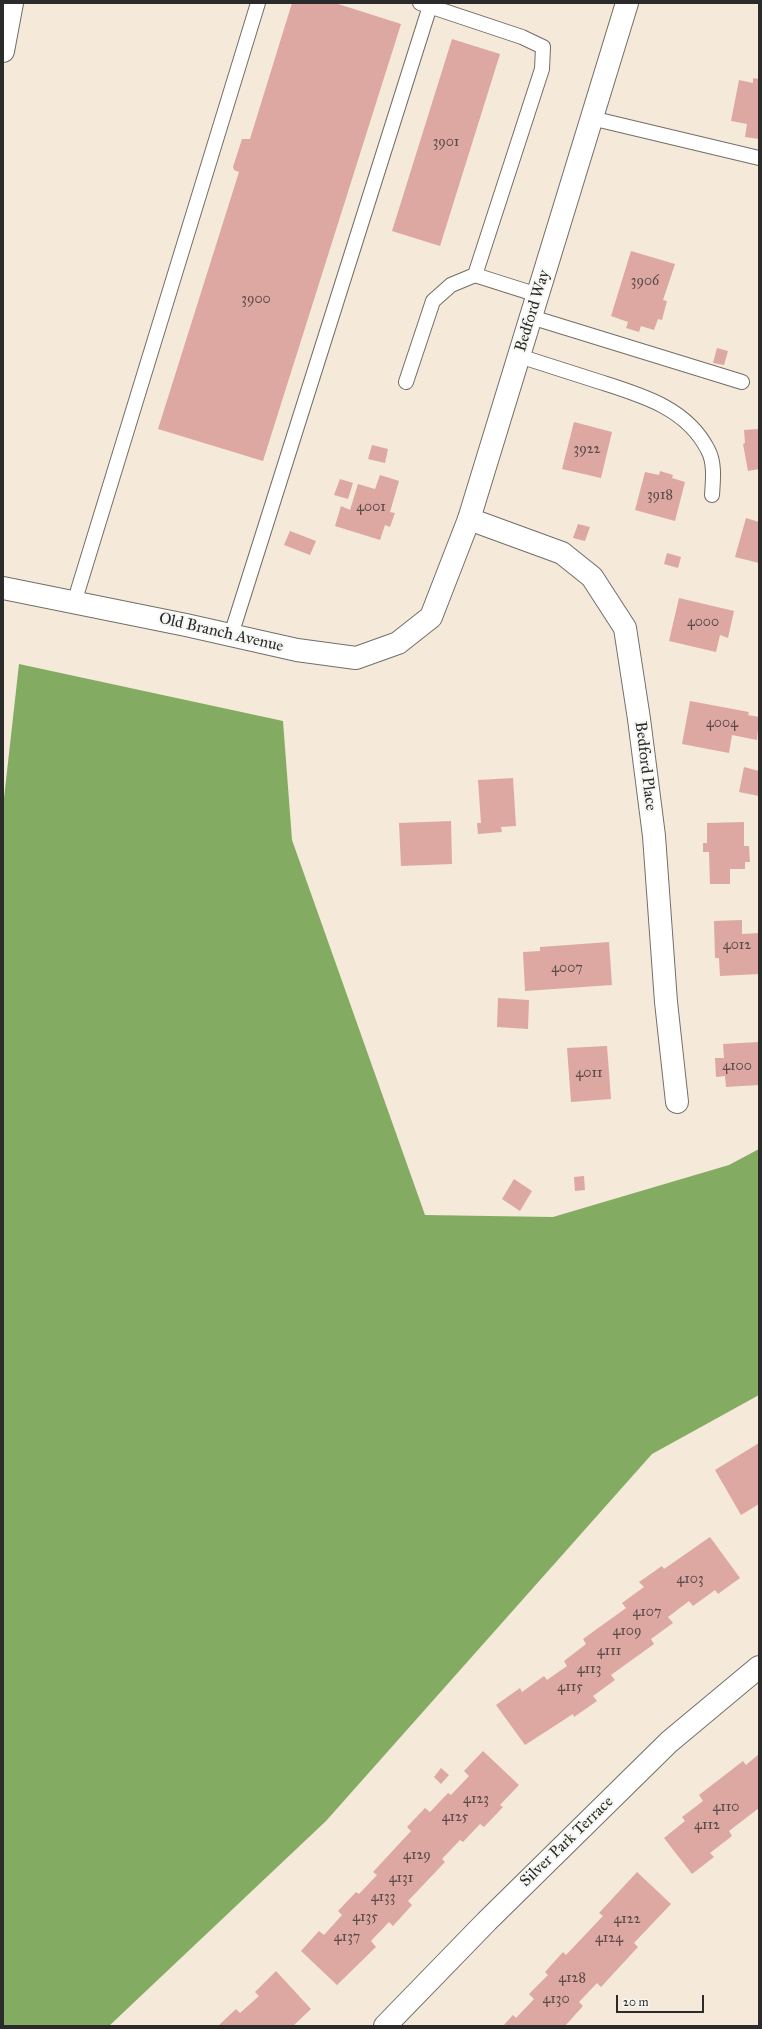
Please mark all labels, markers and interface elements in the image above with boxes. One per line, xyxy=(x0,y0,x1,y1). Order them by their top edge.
house number: 3901 xyxy=(433,135,459,151)
street label: Bedford Way xyxy=(511,268,555,354)
house number: 3906 xyxy=(631,274,659,290)
house number: 3900 xyxy=(241,292,271,308)
house number: 3922 xyxy=(574,442,600,458)
house number: 3918 xyxy=(647,488,673,504)
house number: 4001 xyxy=(356,500,386,516)
street label: Old Branch Avenue xyxy=(157,609,285,657)
house number: 4000 xyxy=(687,615,719,631)
house number: 4004 xyxy=(706,716,738,732)
street label: Bedford Place xyxy=(630,720,660,812)
house number: 4012 xyxy=(723,938,751,954)
house number: 4007 xyxy=(551,961,583,977)
house number: 4100 xyxy=(722,1059,752,1075)
house number: 4011 xyxy=(576,1066,602,1082)
house number: 4103 xyxy=(676,1572,704,1588)
house number: 4107 xyxy=(633,1605,661,1621)
house number: 4109 xyxy=(613,1624,641,1640)
house number: 4111 xyxy=(597,1644,621,1660)
house number: 4113 xyxy=(577,1662,601,1678)
house number: 4115 xyxy=(557,1680,583,1696)
house number: 4123 xyxy=(463,1792,489,1808)
street label: Silver Park Terrace xyxy=(516,1793,618,1891)
house number: 4110 xyxy=(713,1800,739,1816)
house number: 4125 xyxy=(442,1810,468,1826)
house number: 4112 xyxy=(694,1818,720,1834)
house number: 4129 xyxy=(403,1848,431,1864)
house number: 4131 xyxy=(389,1871,413,1887)
house number: 4133 xyxy=(371,1890,395,1906)
house number: 4135 xyxy=(352,1910,378,1926)
house number: 4122 xyxy=(613,1912,641,1928)
house number: 4137 xyxy=(334,1930,360,1946)
house number: 4124 xyxy=(595,1931,623,1947)
house number: 4128 xyxy=(558,1971,586,1987)
scale bar xyxy=(618,1987,706,2013)
house number: 4130 xyxy=(542,1992,570,2008)
text: 20 m xyxy=(623,1995,649,2009)

